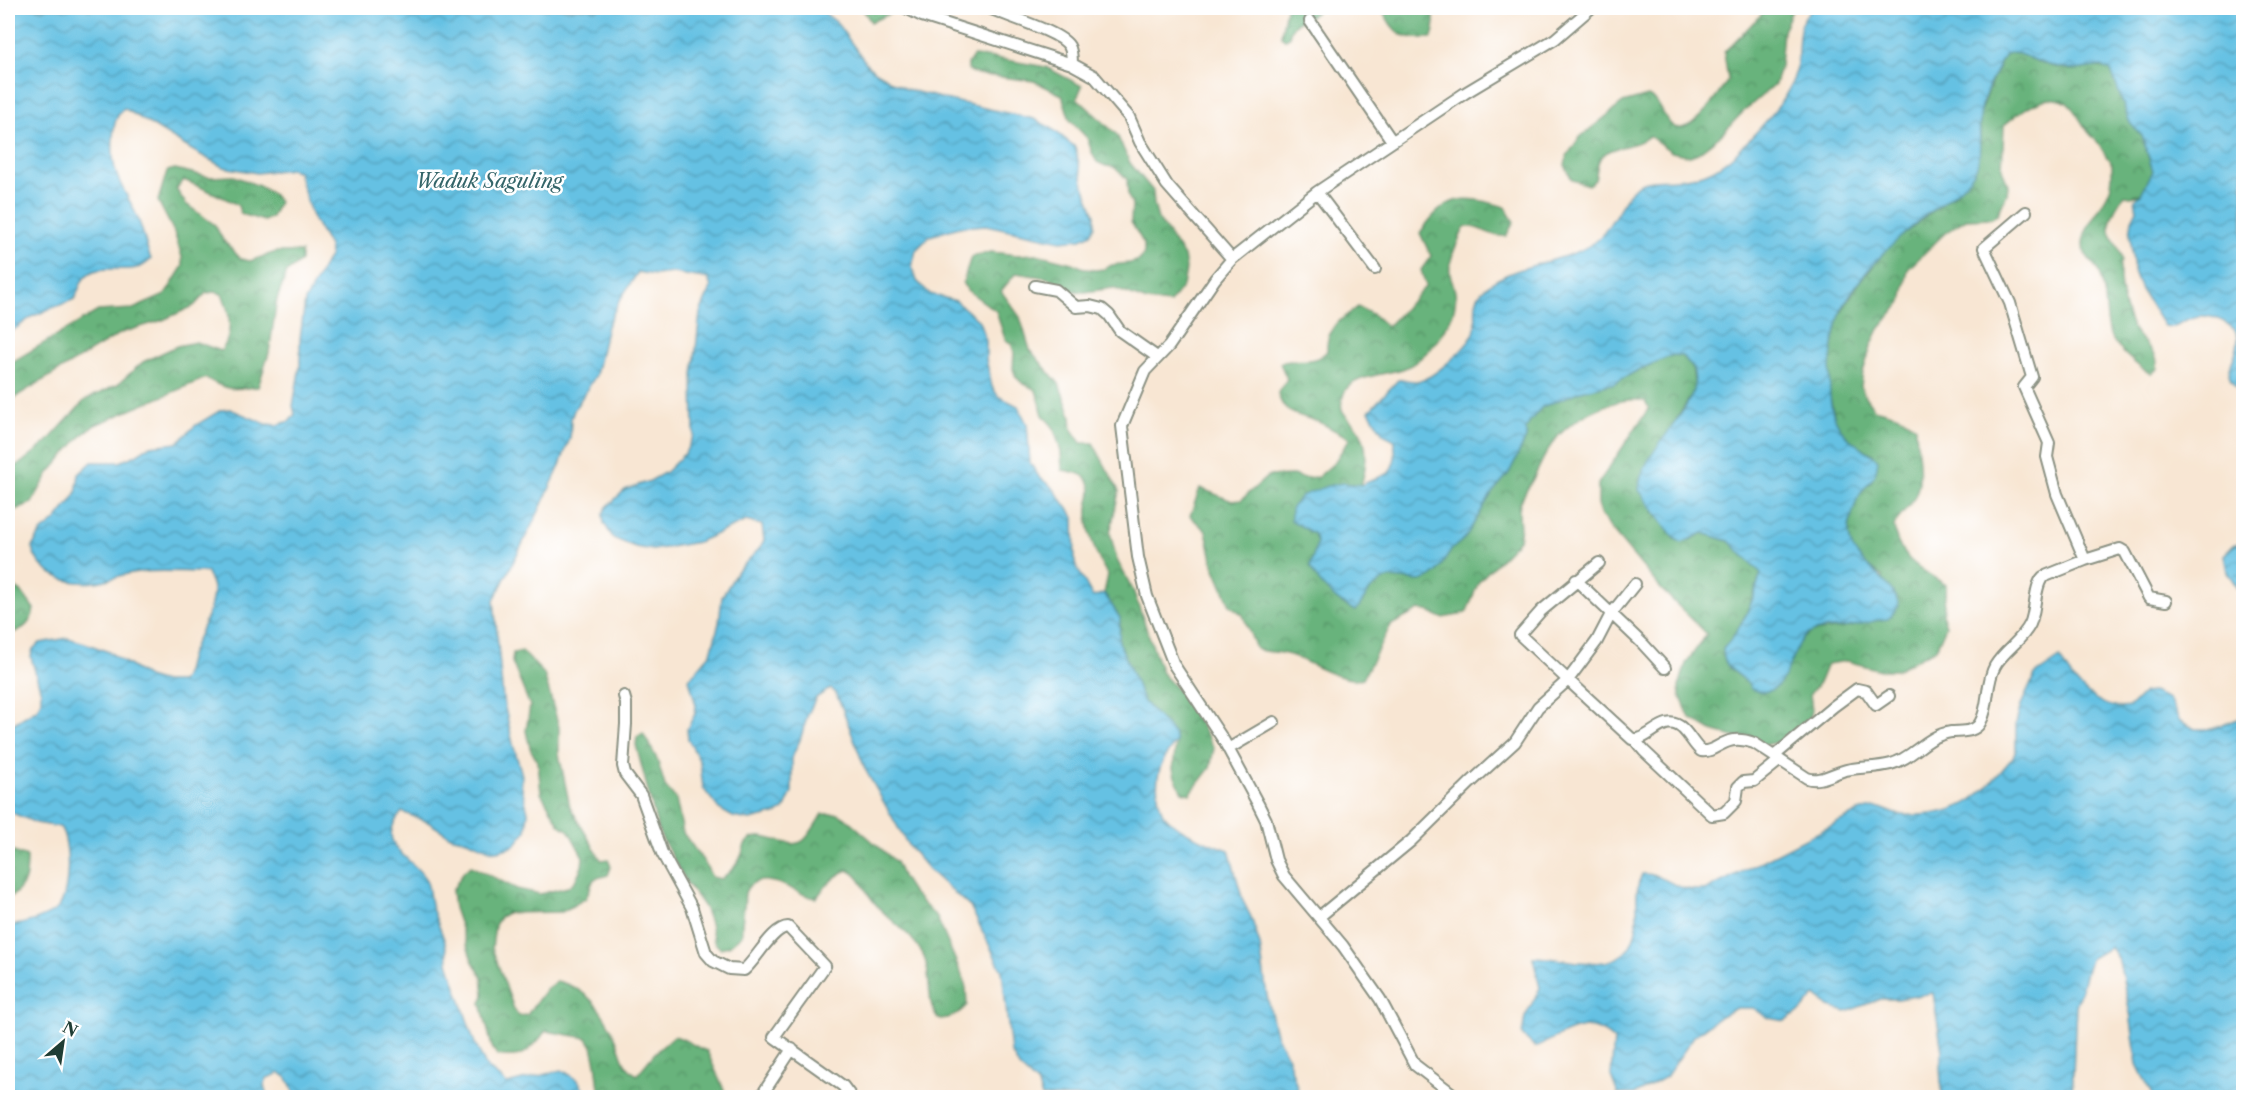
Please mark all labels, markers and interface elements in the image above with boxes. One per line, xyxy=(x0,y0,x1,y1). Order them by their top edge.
water label: Waduk Saguling xyxy=(415,169,564,193)
north arrow xyxy=(33,1012,93,1072)
text: N xyxy=(59,1017,81,1041)

